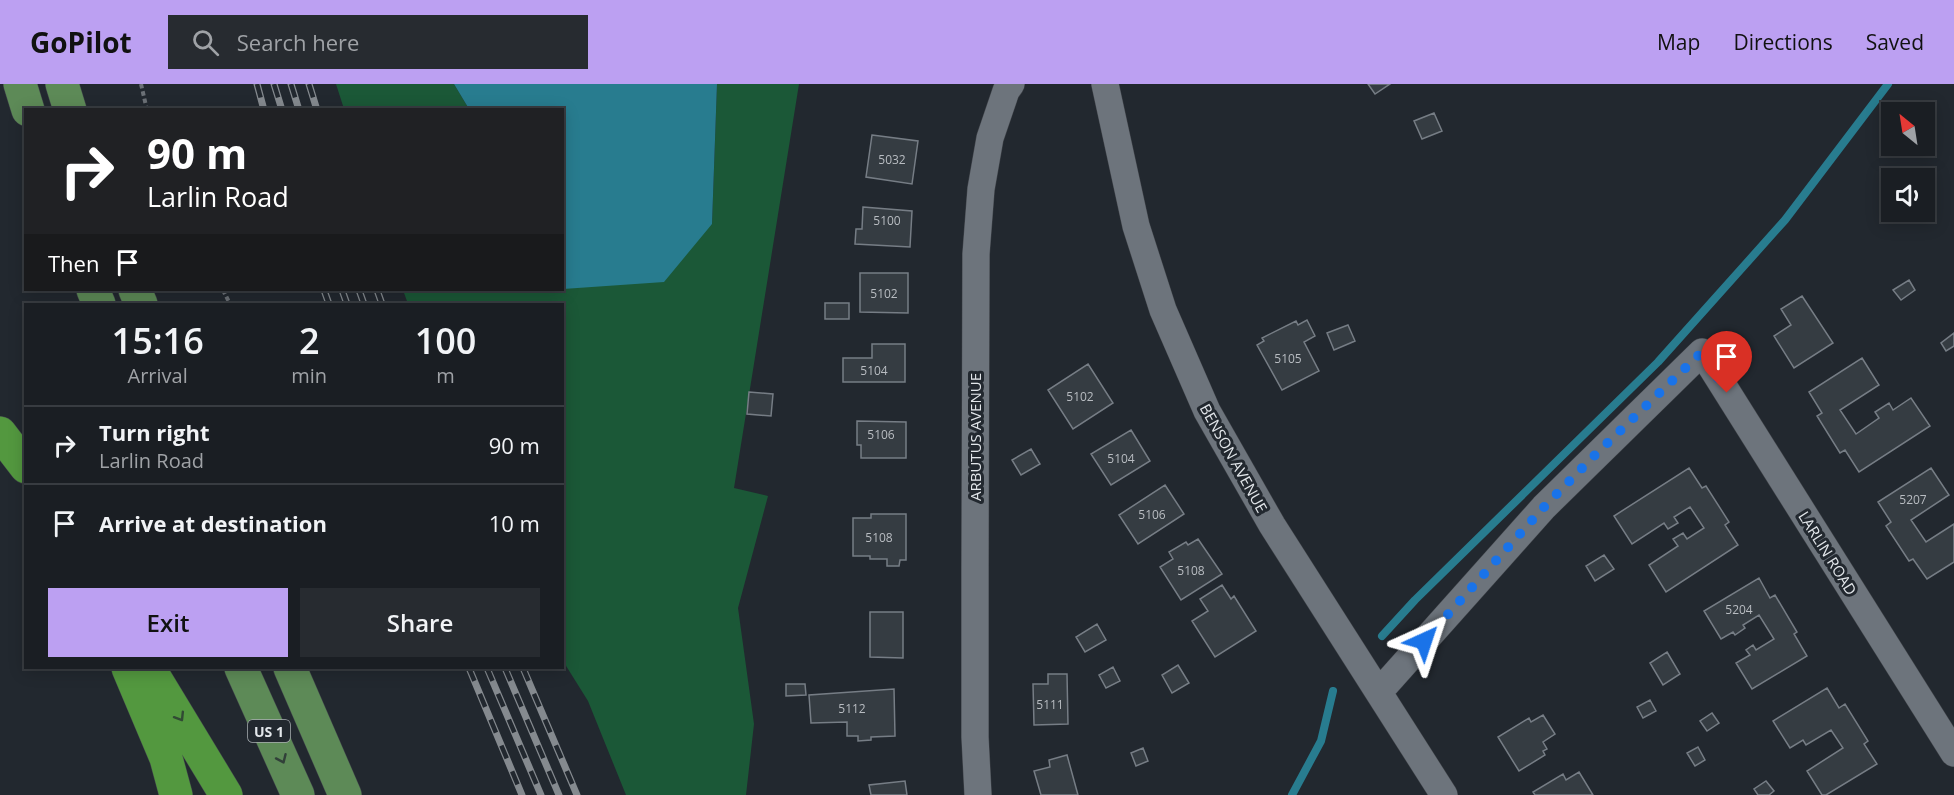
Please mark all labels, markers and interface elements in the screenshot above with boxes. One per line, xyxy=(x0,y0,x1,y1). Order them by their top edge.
search box xyxy=(168,15,588,69)
text: GoPilot xyxy=(30,23,132,61)
icon: search xyxy=(189,26,222,59)
text: Search here xyxy=(237,27,359,57)
text: Map xyxy=(1657,28,1700,56)
text: Directions xyxy=(1733,28,1833,56)
text: Saved xyxy=(1866,28,1924,56)
north arrow xyxy=(1881,102,1935,156)
map controls xyxy=(1881,102,1935,222)
text: 90 m xyxy=(147,124,247,181)
icon: right xyxy=(48,132,126,210)
house number: 5032 xyxy=(878,151,906,168)
button: sound xyxy=(1881,168,1935,222)
text: Larlin Road xyxy=(147,178,289,215)
house number: 5100 xyxy=(873,212,901,229)
icon: arrive xyxy=(111,246,144,279)
text: Then xyxy=(48,248,99,278)
house number: 5102 xyxy=(870,285,898,302)
text: 15:16 xyxy=(112,316,204,365)
text: 2 xyxy=(299,316,320,365)
text: 100 xyxy=(415,316,476,365)
pin xyxy=(1701,331,1752,393)
icon: arrive xyxy=(1710,340,1743,373)
house number: 5105 xyxy=(1274,350,1302,367)
text: Arrival xyxy=(128,362,188,389)
text: min xyxy=(291,362,327,389)
text: m xyxy=(436,362,455,389)
house number: 5104 xyxy=(860,362,888,379)
street label: ARBUTUS AVENUE xyxy=(965,373,985,501)
house number: 5102 xyxy=(1066,388,1094,405)
street label: BENSON AVENUE xyxy=(1196,400,1272,516)
text: Turn right xyxy=(99,417,210,447)
house number: 5106 xyxy=(867,426,895,443)
icon: right xyxy=(48,429,81,462)
text: 90 m xyxy=(489,430,540,460)
text: Larlin Road xyxy=(99,447,204,474)
house number: 5104 xyxy=(1107,450,1135,467)
house number: 5207 xyxy=(1899,491,1927,508)
house number: 5106 xyxy=(1138,506,1166,523)
icon: arrive xyxy=(48,507,81,540)
street label: LARLIN ROAD xyxy=(1794,507,1862,599)
text: Arrive at destination xyxy=(99,508,327,538)
text: 10 m xyxy=(489,508,540,538)
house number: 5108 xyxy=(865,529,893,546)
house number: 5108 xyxy=(1177,562,1205,579)
button: Exit xyxy=(48,588,288,657)
button: Share xyxy=(300,588,540,657)
house number: 5204 xyxy=(1725,601,1753,618)
position arrow xyxy=(1392,609,1456,673)
house number: 5111 xyxy=(1036,696,1064,713)
house number: 5112 xyxy=(838,700,866,717)
one-way arrow xyxy=(173,710,184,721)
road number: US 1 xyxy=(248,720,290,742)
one-way arrow xyxy=(275,753,287,764)

